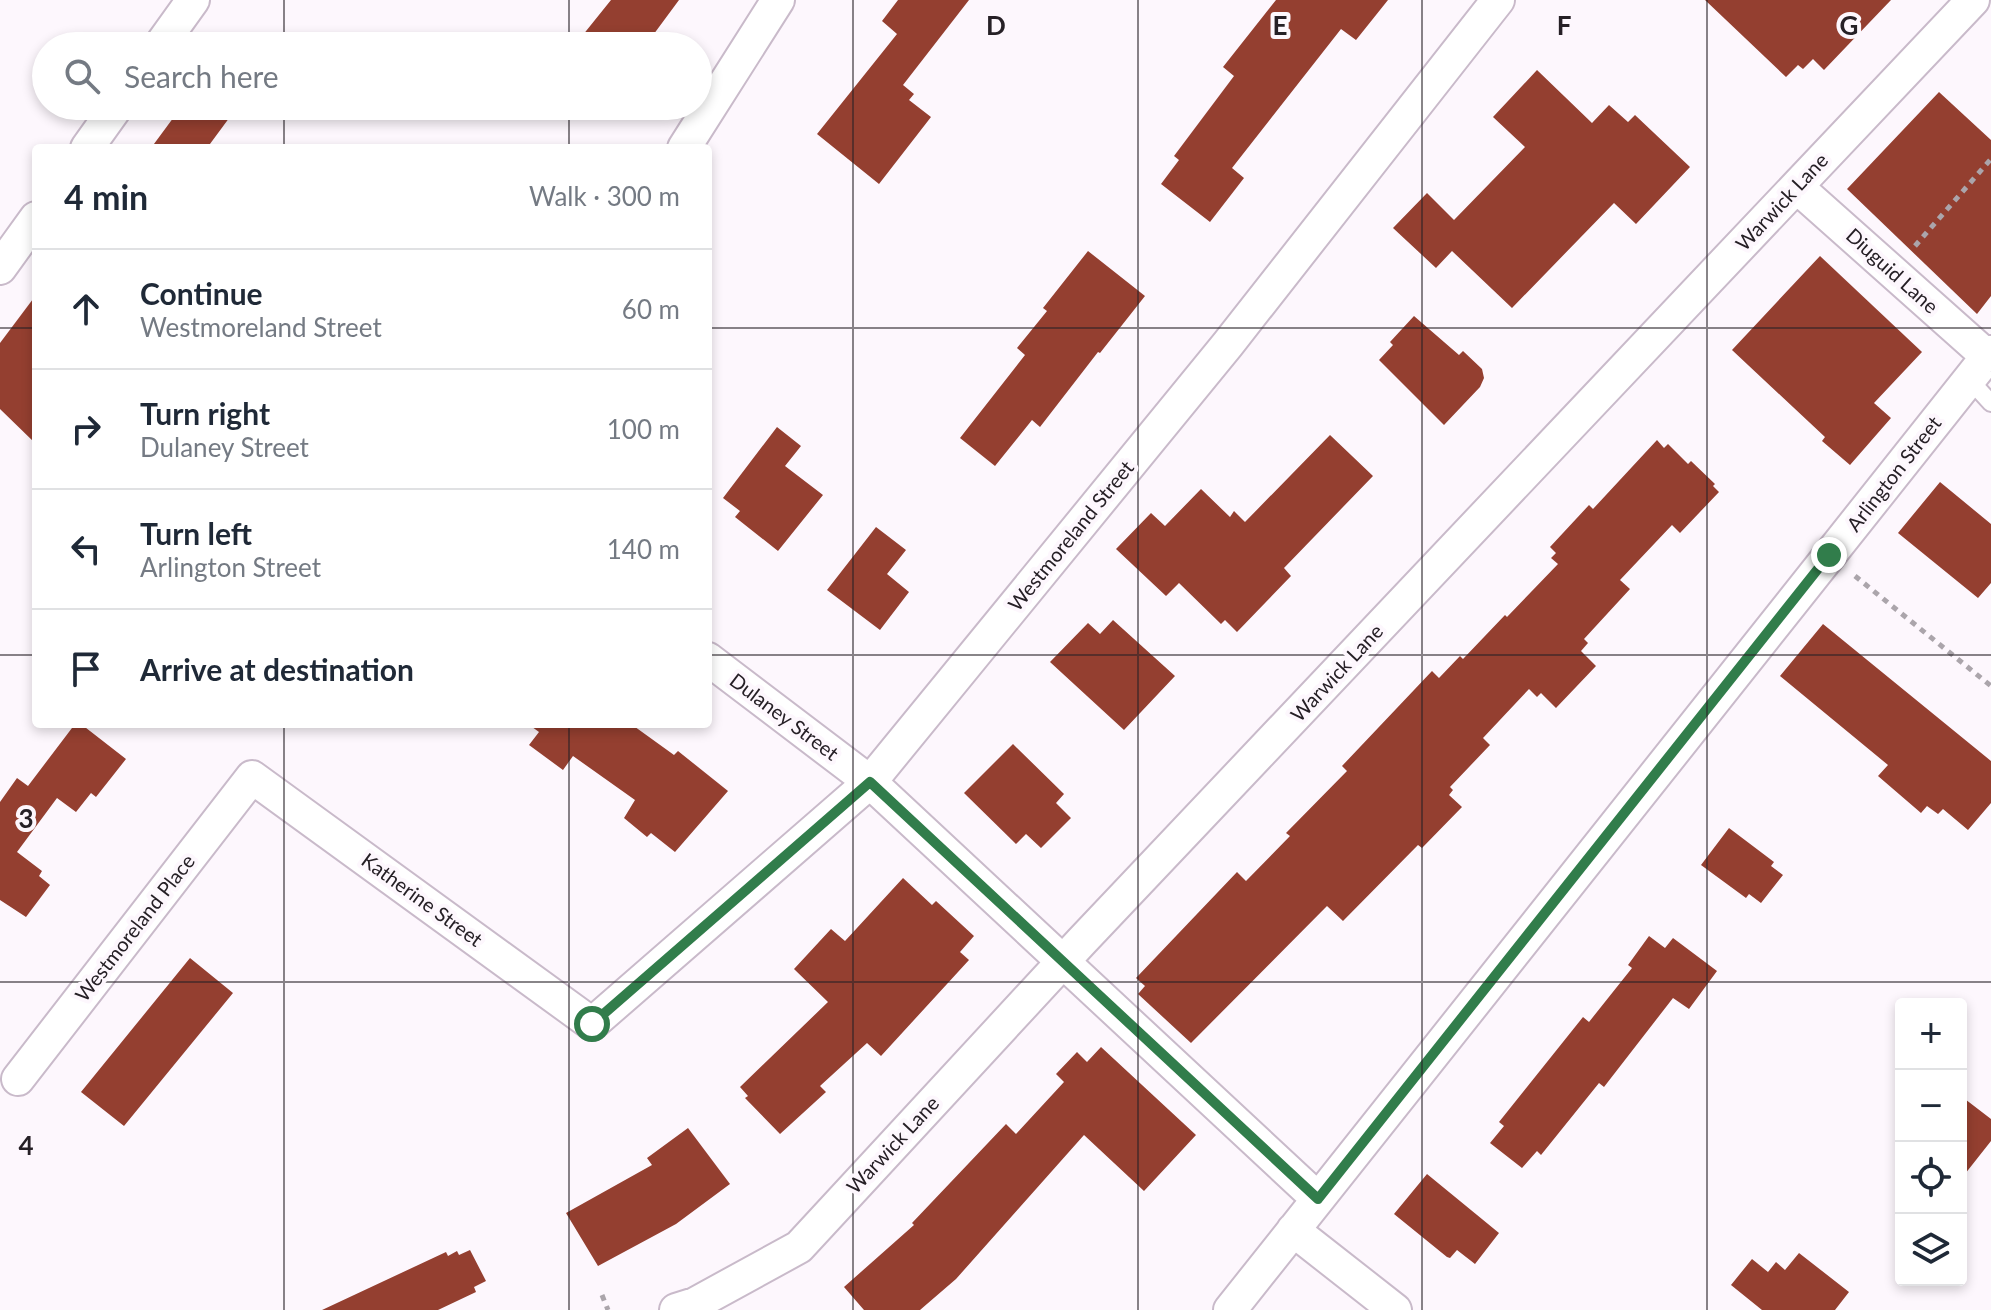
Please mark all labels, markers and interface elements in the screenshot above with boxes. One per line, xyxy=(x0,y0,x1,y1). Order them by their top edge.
text: D xyxy=(986,9,1006,41)
text: E xyxy=(1273,9,1287,41)
text: F xyxy=(1557,9,1571,41)
text: G xyxy=(1840,9,1858,41)
search box xyxy=(32,32,712,120)
icon: search xyxy=(60,54,104,98)
text: Search here xyxy=(124,58,279,94)
street label: Warwick Lane xyxy=(1730,148,1832,255)
text: 4 min xyxy=(64,176,148,217)
text: Walk · 300 m xyxy=(529,180,680,212)
street label: Diuguid Lane xyxy=(1842,223,1944,318)
text: Continue xyxy=(140,275,263,311)
icon: ahead xyxy=(64,287,108,331)
text: 60 m xyxy=(622,293,680,325)
text: Westmoreland Street xyxy=(140,311,382,343)
text: Turn right xyxy=(140,395,270,431)
icon: right xyxy=(64,407,108,451)
street label: Arlington Street xyxy=(1841,411,1946,536)
text: 100 m xyxy=(607,413,680,445)
text: Dulaney Street xyxy=(140,431,309,463)
street label: Westmoreland Street xyxy=(1002,456,1138,615)
text: Turn left xyxy=(140,515,252,551)
icon: left xyxy=(64,527,108,571)
text: 140 m xyxy=(607,533,680,565)
route end xyxy=(1811,537,1847,573)
text: Arlington Street xyxy=(140,551,321,583)
street label: Warwick Lane xyxy=(1285,619,1387,726)
icon: arrive xyxy=(64,647,108,691)
text: Arrive at destination xyxy=(140,651,414,687)
street label: Dulaney Street xyxy=(725,668,844,765)
text: 3 xyxy=(18,802,34,834)
street label: Katherine Street xyxy=(357,847,488,951)
street label: Westmoreland Place xyxy=(69,849,199,1006)
map controls xyxy=(1895,998,1967,1286)
button: + xyxy=(1895,998,1967,1070)
route start xyxy=(574,1006,610,1042)
button: − xyxy=(1895,1070,1967,1142)
street label: Warwick Lane xyxy=(841,1091,943,1198)
text: 4 xyxy=(18,1129,34,1161)
button: locate xyxy=(1895,1142,1967,1214)
button: layers xyxy=(1895,1214,1967,1286)

